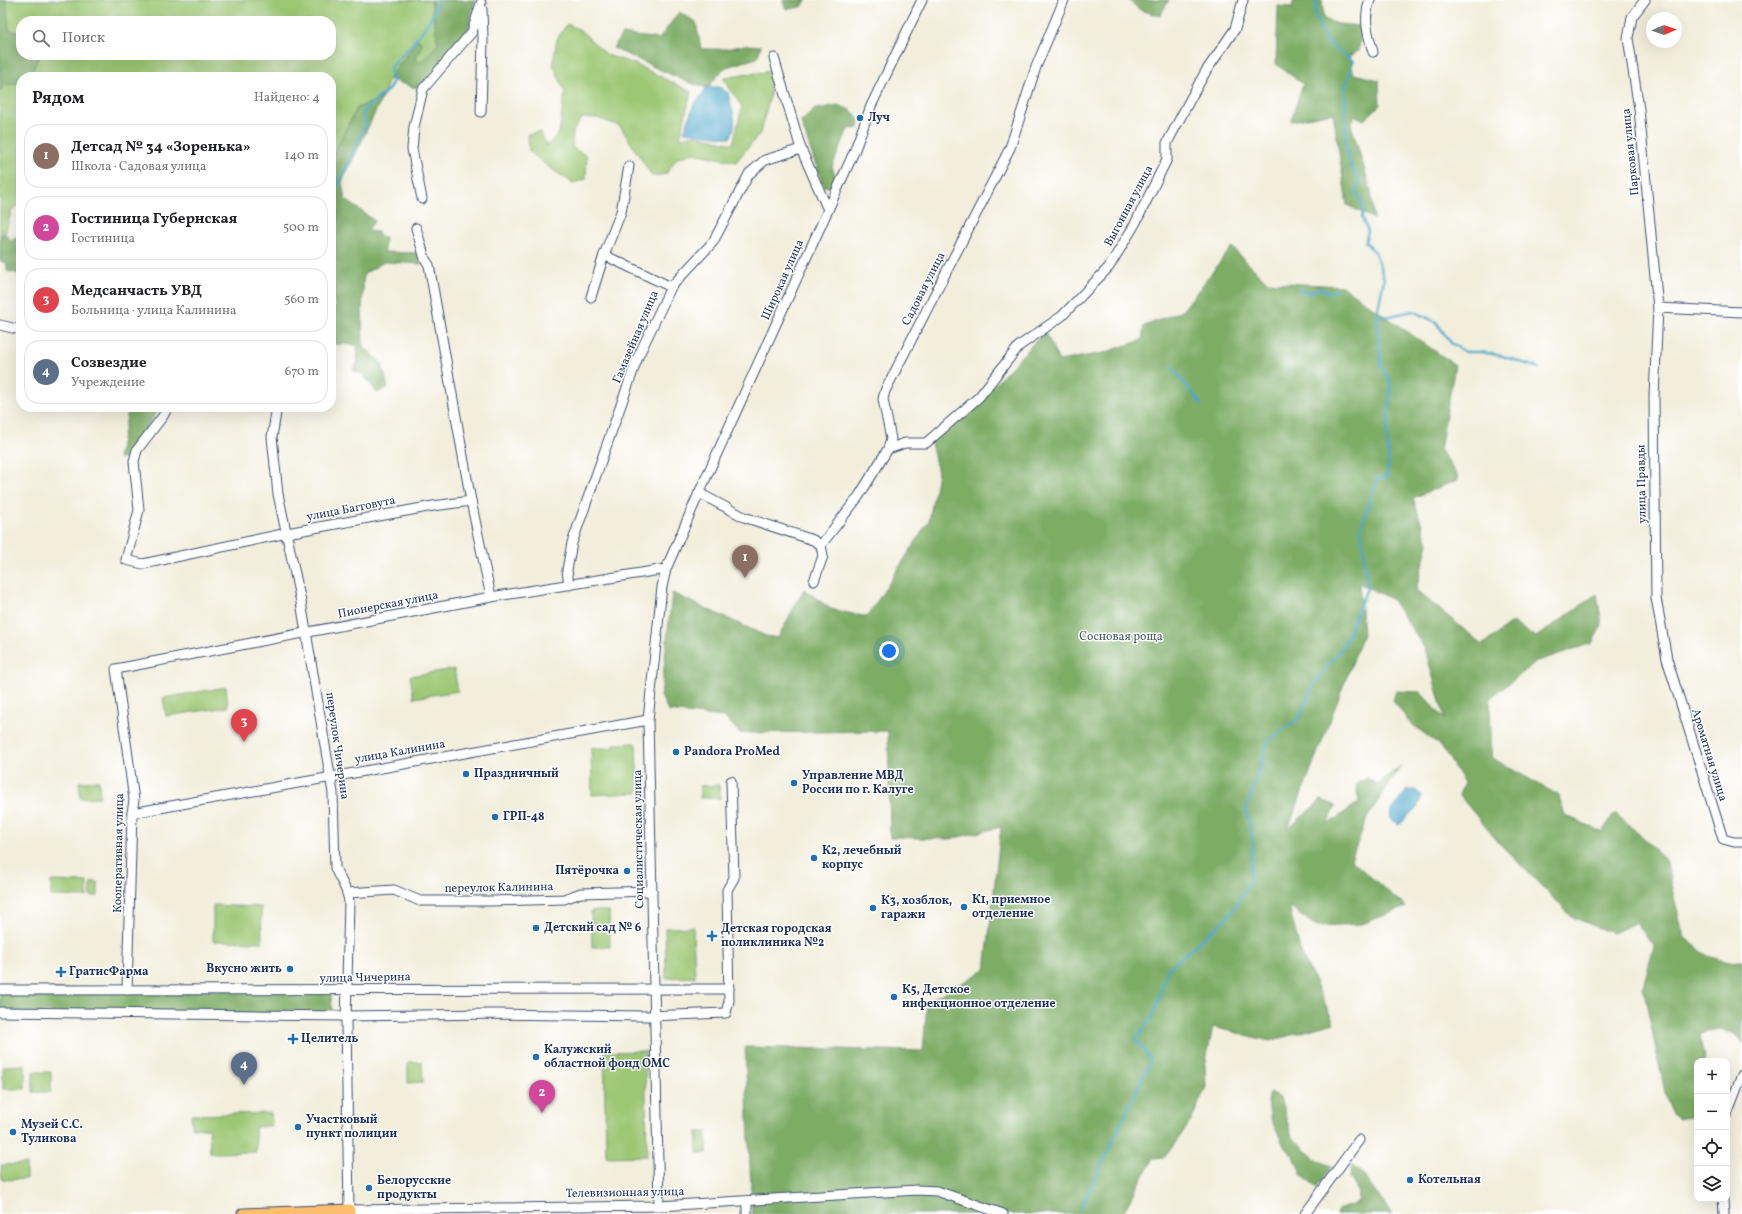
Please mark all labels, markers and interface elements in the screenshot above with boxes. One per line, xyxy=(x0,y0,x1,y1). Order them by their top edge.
north arrow xyxy=(1646,12,1682,48)
search box xyxy=(16,16,336,60)
icon: search xyxy=(30,27,52,49)
text: Поиск xyxy=(62,28,105,49)
text: Рядом xyxy=(32,87,85,110)
text: Найдено: 4 xyxy=(254,89,320,107)
street label: Парковая улица xyxy=(1618,108,1644,196)
place label: Луч xyxy=(868,110,890,126)
marker: Луч xyxy=(855,113,865,123)
text: Детсад № 34 «Зоренька» xyxy=(71,137,251,158)
text: 1 xyxy=(43,147,49,165)
text: 140 m xyxy=(285,147,319,165)
text: Школа · Садовая улица xyxy=(71,158,207,176)
street label: Выгонная улица xyxy=(1101,163,1157,249)
text: Гостиница Губернская xyxy=(71,209,237,230)
text: 2 xyxy=(43,219,49,237)
text: 500 m xyxy=(283,219,319,237)
text: Гостиница xyxy=(71,230,135,248)
street label: Широкая улица xyxy=(758,237,808,323)
street label: Садовая улица xyxy=(899,249,949,329)
text: Медсанчасть УВД xyxy=(71,281,202,302)
street label: Гамазейная улица xyxy=(609,288,663,386)
text: 3 xyxy=(43,291,49,309)
text: 560 m xyxy=(284,291,319,309)
text: Больница · улица Калинина xyxy=(71,302,236,320)
text: Созвездие xyxy=(71,353,147,374)
text: 4 xyxy=(42,363,50,381)
text: 670 m xyxy=(285,363,319,381)
text: Учреждение xyxy=(71,374,145,392)
street label: улица Правды xyxy=(1633,444,1651,524)
street label: улица Багговута xyxy=(305,493,397,525)
pin: 1 xyxy=(732,545,758,578)
street label: Пионерская улица xyxy=(336,587,440,623)
park label: Сосновая роща xyxy=(1079,629,1163,645)
your location xyxy=(879,641,899,661)
street label: переулок Чичерина xyxy=(322,691,352,801)
street label: Ароматная улица xyxy=(1687,707,1731,803)
pin: 3 xyxy=(231,709,257,742)
street label: улица Калинина xyxy=(353,736,447,768)
place label: Pandora ProMed xyxy=(684,744,780,760)
marker: Pandora ProMed xyxy=(671,747,681,757)
place label: Праздничный xyxy=(474,766,559,782)
place label: Управление МВД России по г. Калуге xyxy=(802,768,914,798)
marker: Праздничный xyxy=(461,769,471,779)
street label: Социалистическая улица xyxy=(630,769,648,909)
marker: Управление МВД России по г. Калуге xyxy=(789,778,799,788)
street label: Кооперативная улица xyxy=(110,793,128,913)
place label: ГРП-48 xyxy=(503,809,545,825)
marker: ГРП-48 xyxy=(490,812,500,822)
place label: К2, лечебный корпус xyxy=(822,843,902,873)
marker: К2, лечебный корпус xyxy=(809,853,819,863)
place label: Пятёрочка xyxy=(555,863,619,879)
marker: Пятёрочка xyxy=(622,866,632,876)
street label: переулок Калинина xyxy=(444,879,554,897)
place label: К1, приемное отделение xyxy=(972,892,1050,922)
place label: К3, хозблок, гаражи xyxy=(881,893,952,923)
marker: К1, приемное отделение xyxy=(959,902,969,912)
marker: К3, хозблок, гаражи xyxy=(868,903,878,913)
place label: Детский сад № 6 xyxy=(544,920,642,936)
place label: Детская городская поликлиника №2 xyxy=(721,921,832,951)
marker: Детский сад № 6 xyxy=(531,923,541,933)
marker: Детская городская поликлиника №2 xyxy=(706,930,718,942)
place label: Вкусно жить xyxy=(206,961,282,977)
place label: ГратисФарма xyxy=(69,964,149,980)
marker: Вкусно жить xyxy=(285,964,295,974)
marker: ГратисФарма xyxy=(56,967,66,977)
street label: улица Чичерина xyxy=(319,969,411,987)
place label: К5, Детское инфекционное отделение xyxy=(902,982,1056,1012)
marker: К5, Детское инфекционное отделение xyxy=(889,992,899,1002)
place label: Целитель xyxy=(301,1031,358,1047)
marker: Целитель xyxy=(288,1034,298,1044)
place label: Калужский областной фонд ОМС xyxy=(544,1042,670,1072)
pin: 4 xyxy=(231,1052,257,1085)
marker: Калужский областной фонд ОМС xyxy=(531,1052,541,1062)
map controls xyxy=(1694,1058,1730,1202)
button: + xyxy=(1694,1058,1730,1094)
pin: 2 xyxy=(529,1080,555,1113)
button: − xyxy=(1694,1094,1730,1130)
place label: Участковый пункт полиции xyxy=(306,1112,397,1142)
place label: Музей С.С. Туликова xyxy=(21,1117,83,1147)
marker: Участковый пункт полиции xyxy=(293,1122,303,1132)
marker: Музей С.С. Туликова xyxy=(8,1127,18,1137)
button: locate xyxy=(1694,1130,1730,1166)
button: layers xyxy=(1694,1166,1730,1202)
place label: Котельная xyxy=(1418,1172,1481,1188)
place label: Белорусские продукты xyxy=(377,1173,451,1203)
marker: Котельная xyxy=(1405,1175,1415,1185)
marker: Белорусские продукты xyxy=(364,1183,374,1193)
street label: Телевизионная улица xyxy=(566,1184,684,1202)

